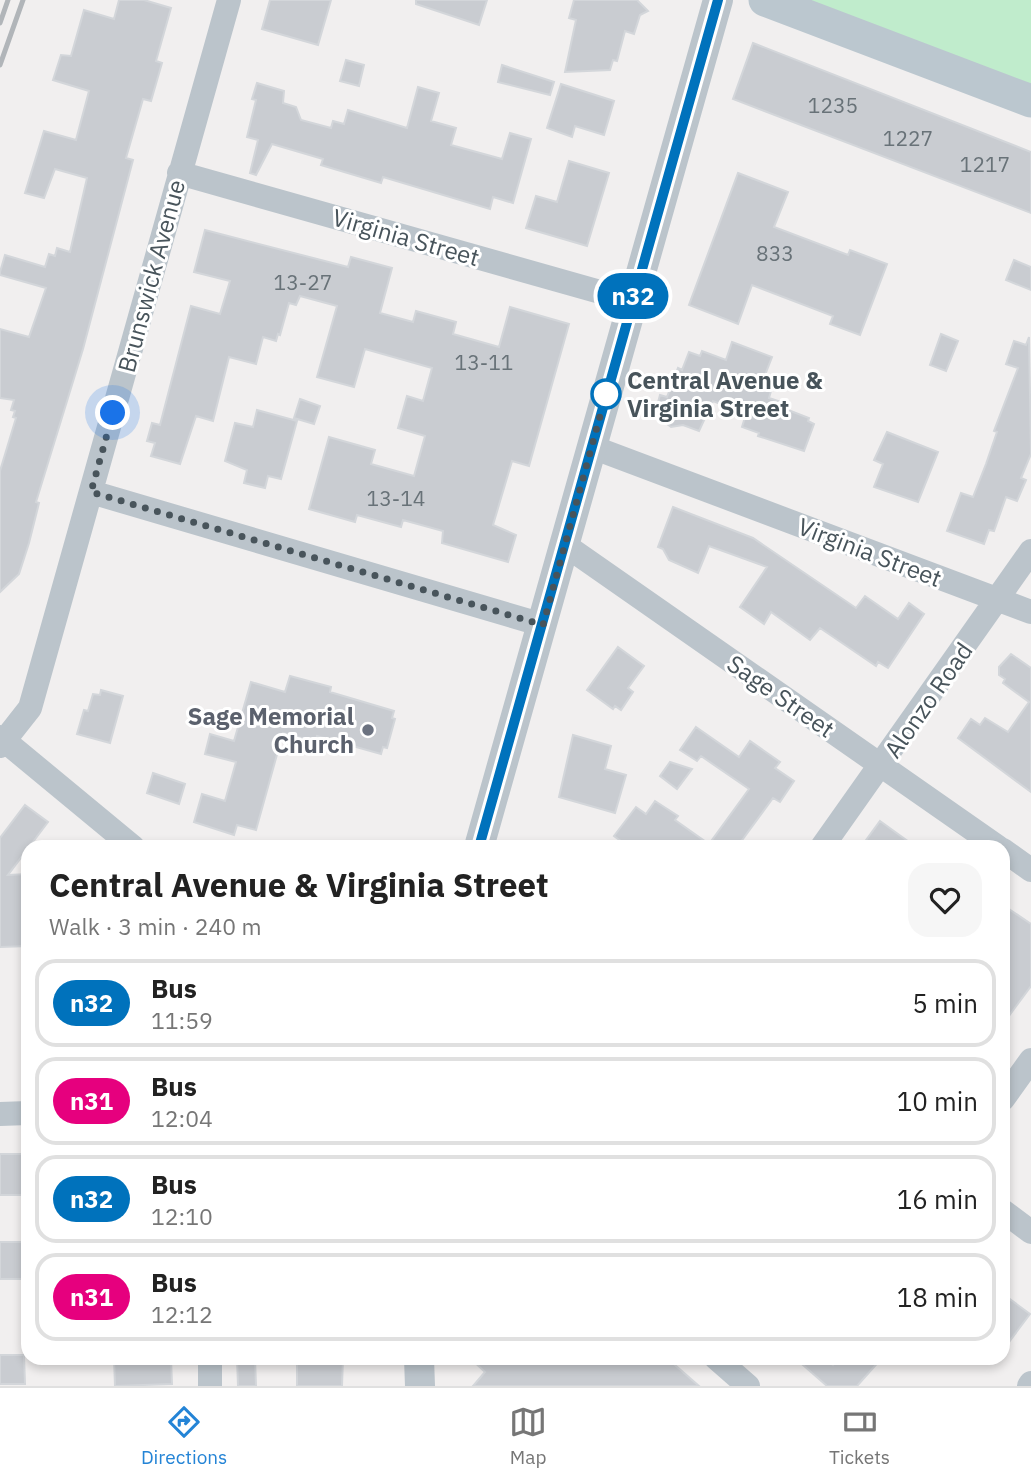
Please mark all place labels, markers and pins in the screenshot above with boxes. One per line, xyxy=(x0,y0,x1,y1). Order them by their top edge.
place label: Central Avenue & Virginia Street xyxy=(627,364,823,424)
marker: Central Avenue & Virginia Street xyxy=(591,379,621,409)
place label: Sage Memorial Church xyxy=(187,700,354,760)
marker: Sage Memorial Church xyxy=(360,722,376,738)

